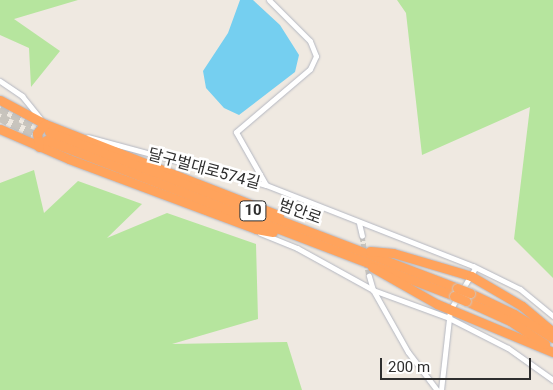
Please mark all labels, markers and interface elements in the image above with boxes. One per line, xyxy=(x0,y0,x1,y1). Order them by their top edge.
street label: 달구벌대로574길 xyxy=(146,145,262,193)
street label: 범안로 xyxy=(276,195,324,229)
road number: 10 xyxy=(239,198,267,224)
scale bar xyxy=(383,348,534,380)
text: 200 m xyxy=(388,358,430,376)

